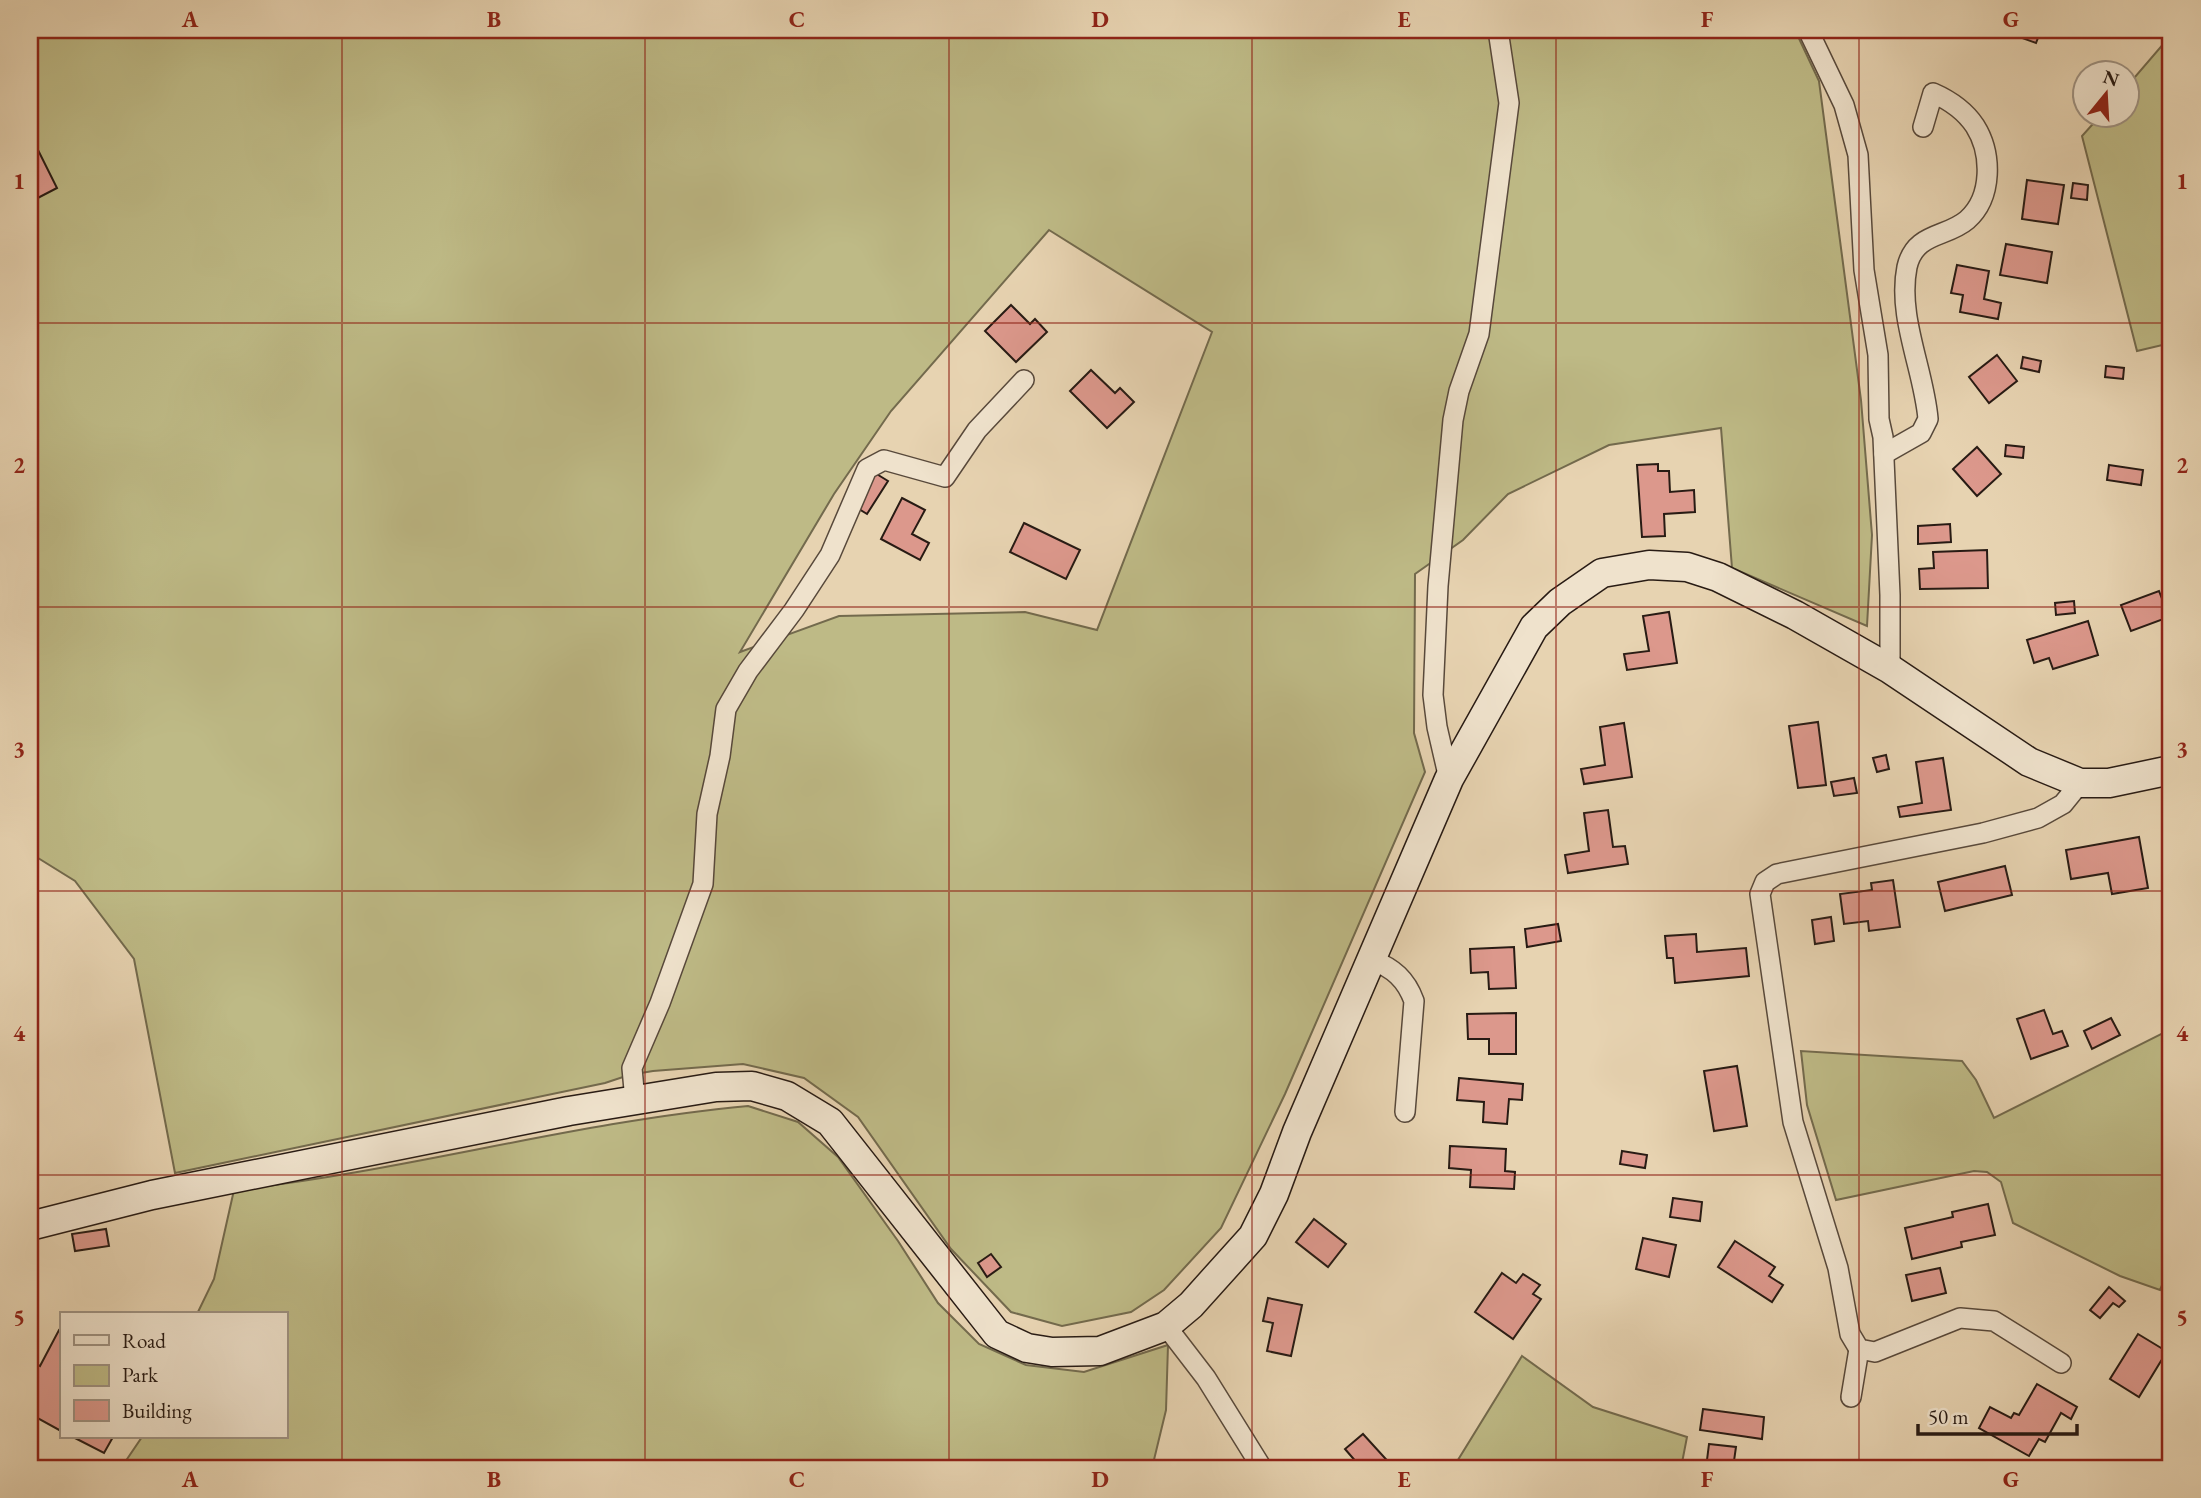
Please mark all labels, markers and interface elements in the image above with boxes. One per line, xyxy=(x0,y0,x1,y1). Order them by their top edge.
text: A xyxy=(181,4,199,34)
text: B xyxy=(487,4,501,34)
text: C xyxy=(789,4,805,34)
text: D xyxy=(1091,4,1109,34)
text: E xyxy=(1397,4,1411,34)
text: F xyxy=(1701,4,1714,34)
text: G xyxy=(2003,4,2019,34)
north arrow xyxy=(2072,60,2142,130)
text: N xyxy=(2100,64,2123,93)
text: 1 xyxy=(13,166,25,196)
text: 1 xyxy=(2176,166,2188,196)
text: 2 xyxy=(13,450,25,480)
text: 2 xyxy=(2176,450,2188,480)
text: 3 xyxy=(13,734,25,764)
text: 3 xyxy=(2176,734,2188,764)
text: 4 xyxy=(13,1018,26,1048)
text: 4 xyxy=(2176,1018,2189,1048)
text: 5 xyxy=(13,1302,25,1332)
text: 5 xyxy=(2176,1302,2188,1332)
legend xyxy=(60,1312,287,1438)
text: Road xyxy=(122,1327,166,1354)
text: Park xyxy=(122,1361,159,1388)
scale bar xyxy=(1918,1393,2077,1437)
text: Building xyxy=(122,1397,192,1424)
text: 50 m xyxy=(1928,1403,1969,1430)
text: A xyxy=(181,1464,199,1494)
text: B xyxy=(487,1464,501,1494)
text: C xyxy=(789,1464,805,1494)
text: D xyxy=(1091,1464,1109,1494)
text: E xyxy=(1397,1464,1411,1494)
text: F xyxy=(1701,1464,1714,1494)
text: G xyxy=(2003,1464,2019,1494)

